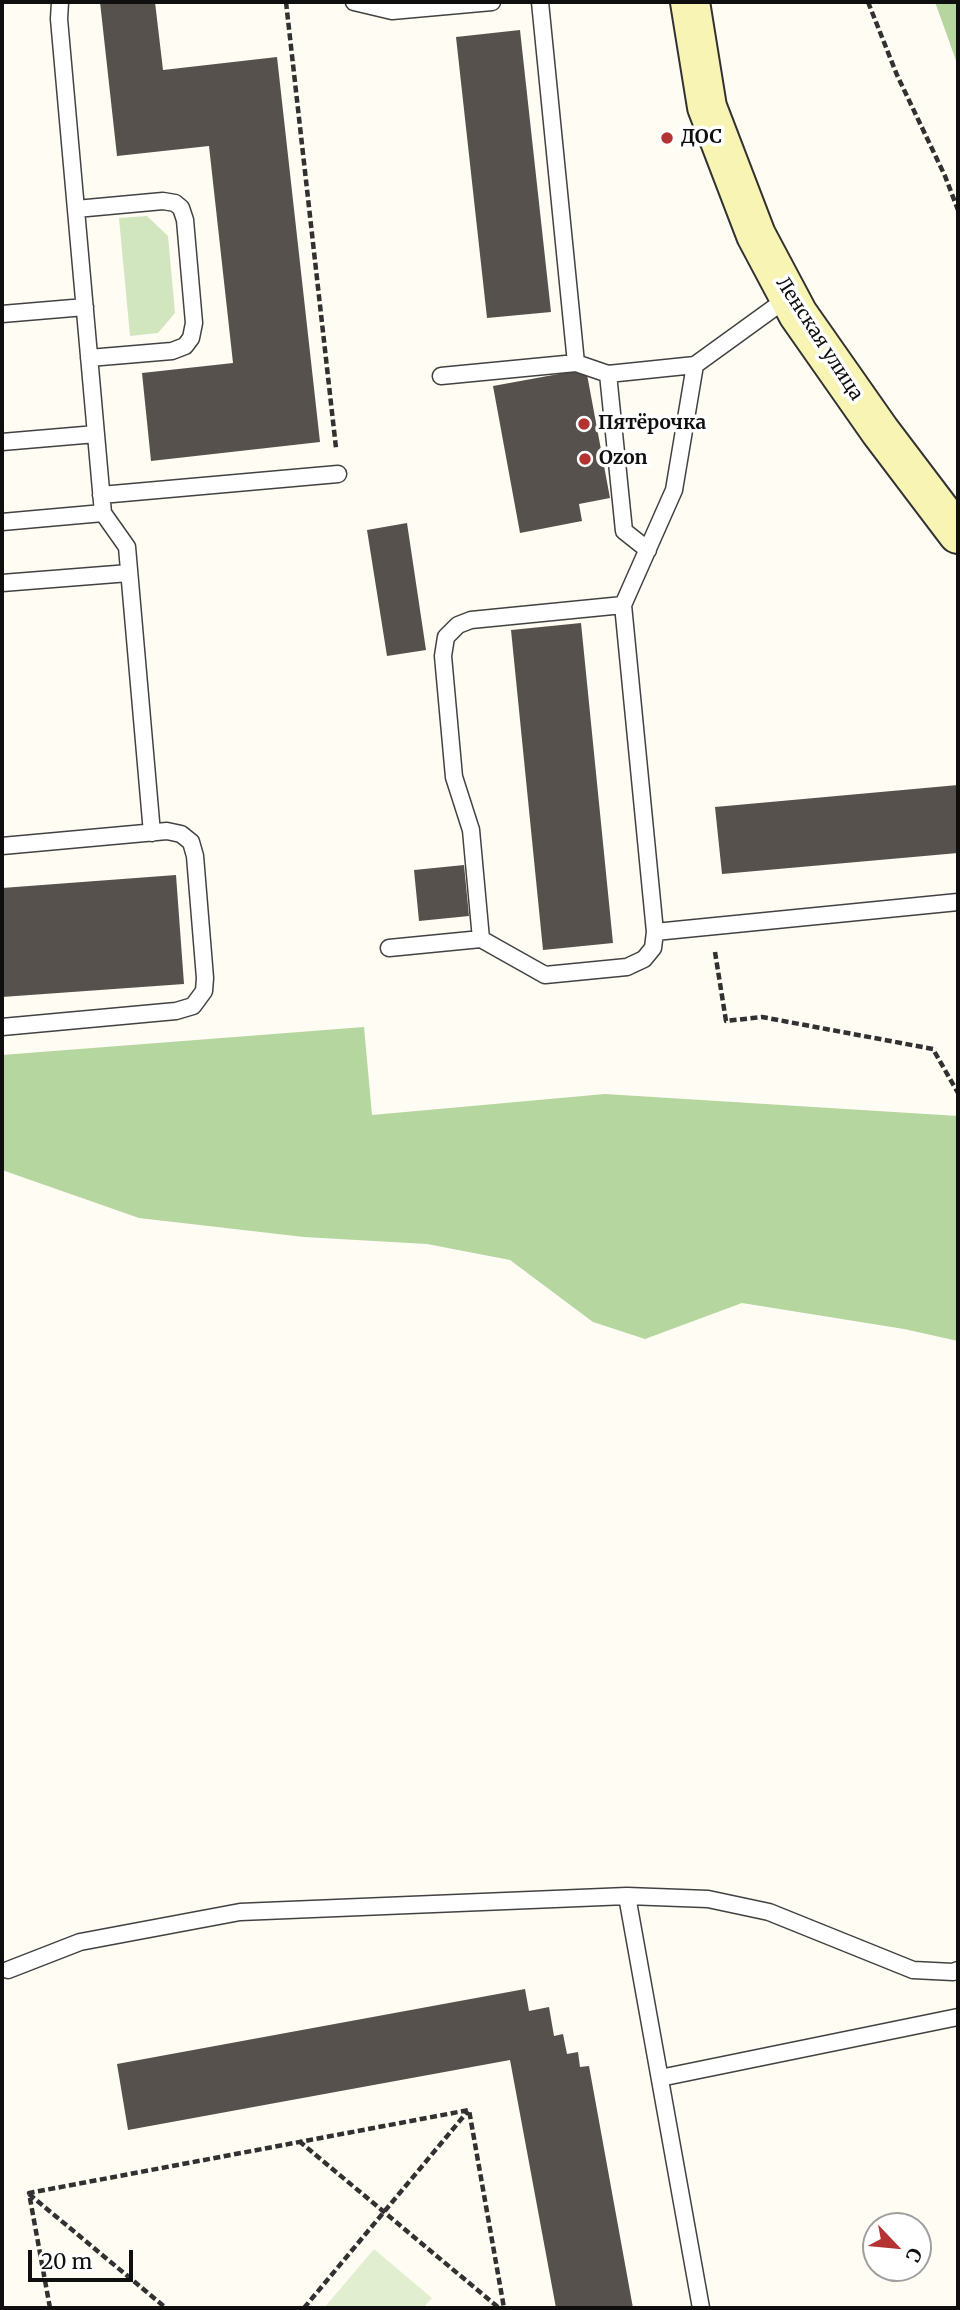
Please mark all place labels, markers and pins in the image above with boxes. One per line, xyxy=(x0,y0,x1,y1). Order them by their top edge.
place label: ДОС xyxy=(681,127,722,149)
marker: ДОС xyxy=(659,130,675,146)
place label: Пятёрочка xyxy=(598,413,706,435)
marker: Пятёрочка xyxy=(576,416,592,432)
place label: Ozon xyxy=(599,448,647,470)
marker: Ozon xyxy=(577,451,593,467)

